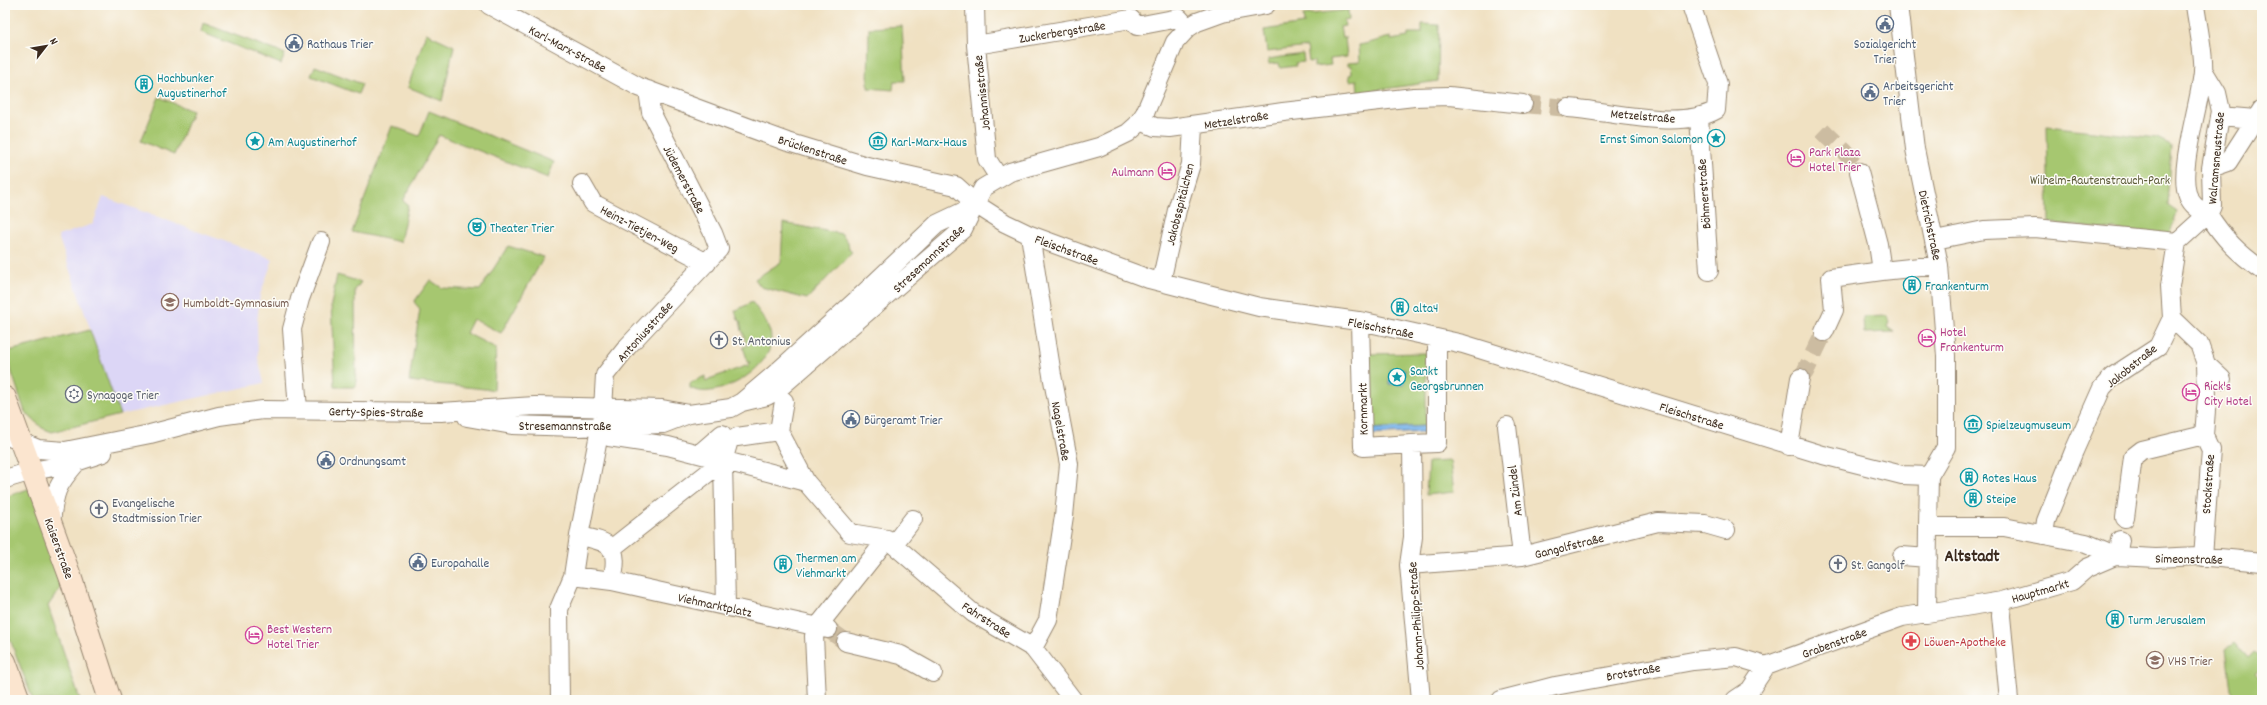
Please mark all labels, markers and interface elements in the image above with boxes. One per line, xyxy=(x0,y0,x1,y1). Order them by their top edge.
public building icon: Sozialgericht Trier xyxy=(1875,14,1895,34)
street label: Zuckerbergstraße xyxy=(1018,17,1107,50)
street label: Karl-Marx-Straße xyxy=(525,22,609,79)
north arrow xyxy=(26,26,66,66)
public building icon: Rathaus Trier xyxy=(284,33,304,53)
text: N xyxy=(45,35,61,49)
place label: Rathaus Trier xyxy=(307,36,373,55)
place label: Sozialgericht Trier xyxy=(1854,36,1917,70)
street label: Johannisstraße xyxy=(970,54,997,131)
place label: Hochbunker Augustinerhof xyxy=(157,70,227,104)
building icon: Hochbunker Augustinerhof xyxy=(134,74,154,94)
place label: Arbeitsgericht Trier xyxy=(1883,78,1954,112)
public building icon: Arbeitsgericht Trier xyxy=(1860,82,1880,102)
street label: Metzelstraße xyxy=(1610,105,1676,130)
street label: Metzelstraße xyxy=(1203,107,1270,136)
street label: Walramsneustraße xyxy=(2204,111,2231,205)
place icon: Ernst Simon Salomon xyxy=(1706,128,1726,148)
place icon: Am Augustinerhof xyxy=(245,131,265,151)
street label: Brückenstraße xyxy=(775,131,850,172)
museum icon: Karl-Marx-Haus xyxy=(868,131,888,151)
place label: Ernst Simon Salomon xyxy=(1600,131,1703,150)
place label: Am Augustinerhof xyxy=(268,134,357,153)
place label: Karl-Marx-Haus xyxy=(891,134,967,153)
street label: Jüdemerstraße xyxy=(657,143,709,218)
place label: Park Plaza Hotel Trier xyxy=(1809,144,1861,178)
hotel icon: Park Plaza Hotel Trier xyxy=(1786,148,1806,168)
street label: Böhmerstraße xyxy=(1694,158,1717,230)
hotel icon: Aulmann xyxy=(1157,161,1177,181)
street label: Jakobsspitälchen xyxy=(1162,161,1201,248)
place label: Aulmann xyxy=(1111,164,1154,183)
park label: Wilhelm-Rautenstrauch-Park xyxy=(2030,172,2170,191)
street label: Dietrichstraße xyxy=(1912,189,1945,263)
street label: Heinz-Tietjen-Weg xyxy=(596,201,682,259)
theatre icon: Theater Trier xyxy=(467,217,487,237)
place label: Theater Trier xyxy=(490,220,554,239)
street label: Stresemannstraße xyxy=(889,221,970,298)
street label: Fleischstraße xyxy=(1032,231,1101,272)
building icon: Frankenturm xyxy=(1902,275,1922,295)
place label: Frankenturm xyxy=(1925,278,1989,297)
school or university icon: Humboldt-Gymnasium xyxy=(160,292,180,312)
place label: Humboldt-Gymnasium xyxy=(183,295,289,314)
building icon: alta4 xyxy=(1390,297,1410,317)
street label: Antoniusstraße xyxy=(613,298,679,367)
place label: alta4 xyxy=(1413,300,1438,319)
street label: Fleischstraße xyxy=(1346,314,1415,345)
place label: Hotel Frankenturm xyxy=(1940,324,2004,358)
hotel icon: Hotel Frankenturm xyxy=(1917,328,1937,348)
church icon: St. Antonius xyxy=(709,330,729,350)
place label: St. Antonius xyxy=(732,333,791,352)
street label: Jakobstraße xyxy=(2103,340,2162,393)
place label: Sankt Georgsbrunnen xyxy=(1410,363,1484,397)
place icon: Sankt Georgsbrunnen xyxy=(1387,367,1407,387)
place label: Rick's City Hotel xyxy=(2204,378,2252,412)
street label: Kornmarkt xyxy=(1355,382,1374,435)
hotel icon: Rick's City Hotel xyxy=(2181,382,2201,402)
synagogue icon: Synagoge Trier xyxy=(64,384,84,404)
place label: Synagoge Trier xyxy=(87,387,159,406)
street label: Fleischstraße xyxy=(1657,399,1726,436)
street label: Nagelstraße xyxy=(1045,400,1074,463)
street label: Gerty-Spies-Straße xyxy=(328,403,424,424)
public building icon: Bürgeramt Trier xyxy=(841,409,861,429)
place label: Bürgeramt Trier xyxy=(864,412,943,431)
museum icon: Spielzeugmuseum xyxy=(1963,414,1983,434)
place label: Spielzeugmuseum xyxy=(1986,417,2071,436)
street label: Stresemannstraße xyxy=(519,418,611,437)
public building icon: Ordnungsamt xyxy=(316,450,336,470)
place label: Ordnungsamt xyxy=(339,453,406,472)
street label: Stockstraße xyxy=(2198,453,2221,515)
street label: Am Zündel xyxy=(1504,464,1529,517)
building icon: Rotes Haus xyxy=(1959,467,1979,487)
place label: Rotes Haus xyxy=(1982,470,2037,489)
building icon: Steipe xyxy=(1963,488,1983,508)
place label: Steipe xyxy=(1986,491,2017,510)
place label: Evangelische Stadtmission Trier xyxy=(112,495,202,529)
church icon: Evangelische Stadtmission Trier xyxy=(89,499,109,519)
street label: Kaiserstraße xyxy=(38,516,78,582)
street label: Gangolfstraße xyxy=(1533,530,1607,565)
district label: Altstadt xyxy=(1944,546,2000,570)
place label: Thermen am Viehmarkt xyxy=(796,550,856,584)
street label: Simeonstraße xyxy=(2155,550,2223,571)
public building icon: Europahalle xyxy=(408,552,428,572)
building icon: Thermen am Viehmarkt xyxy=(773,554,793,574)
church icon: St. Gangolf xyxy=(1828,554,1848,574)
place label: Europahalle xyxy=(431,555,489,574)
place label: St. Gangolf xyxy=(1851,557,1905,576)
street label: Johann-Philipp-Straße xyxy=(1404,561,1431,671)
street label: Hauptmarkt xyxy=(2010,575,2072,610)
street label: Viehmarktplatz xyxy=(676,589,753,624)
street label: Fahrstraße xyxy=(957,598,1014,644)
building icon: Turm Jerusalem xyxy=(2105,609,2125,629)
place label: Turm Jerusalem xyxy=(2128,612,2206,631)
place label: Best Western Hotel Trier xyxy=(267,621,332,655)
street label: Grabenstraße xyxy=(1800,624,1870,665)
hotel icon: Best Western Hotel Trier xyxy=(244,625,264,645)
pharmacy icon: Löwen-Apotheke xyxy=(1901,631,1921,651)
place label: Löwen-Apotheke xyxy=(1924,634,2006,653)
school or university icon: VHS Trier xyxy=(2145,650,2165,670)
place label: VHS Trier xyxy=(2168,653,2213,672)
street label: Brotstraße xyxy=(1605,659,1662,688)

